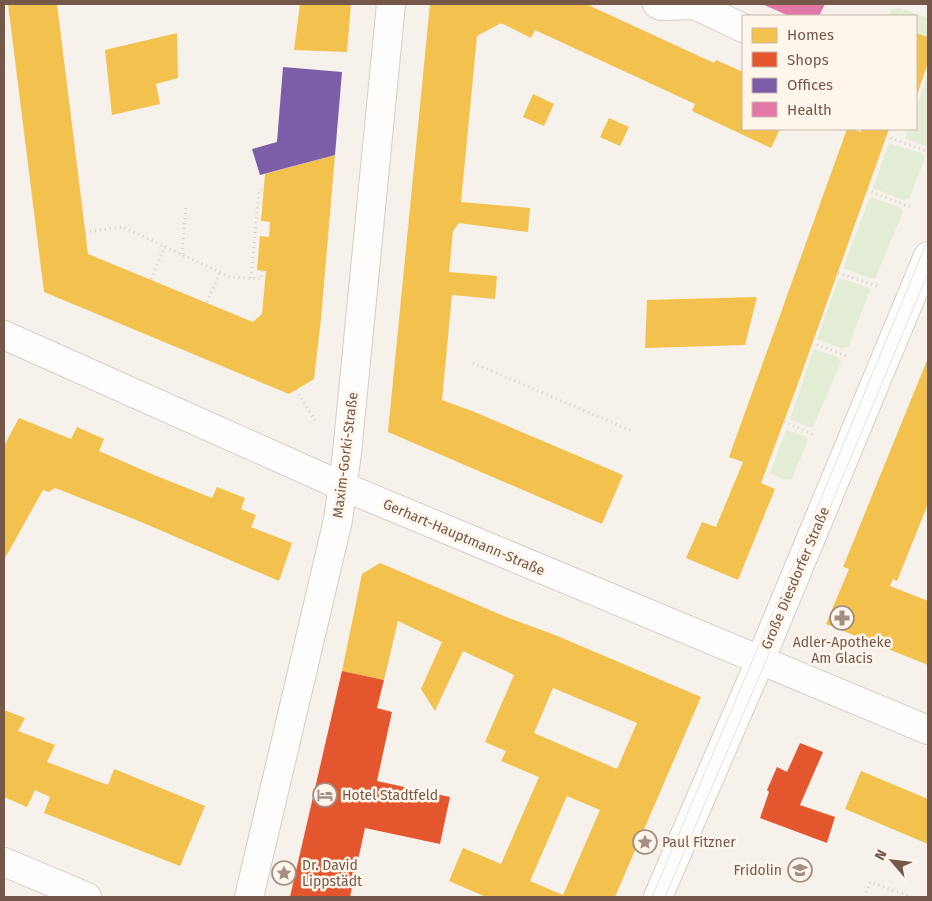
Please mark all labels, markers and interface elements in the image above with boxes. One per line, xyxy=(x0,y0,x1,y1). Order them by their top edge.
legend xyxy=(742,15,917,130)
text: Homes xyxy=(787,26,834,44)
text: Shops xyxy=(787,51,829,69)
text: Offices xyxy=(787,76,833,94)
text: Health xyxy=(787,101,832,119)
street label: Maxim-Gorki-Straße xyxy=(329,391,362,519)
street label: Gerhart-Hauptmann-Straße xyxy=(380,496,547,579)
street label: Große Diesdorfer Straße xyxy=(758,504,833,652)
pharmacy icon: Adler-Apotheke Am Glacis xyxy=(829,605,855,631)
place label: Adler-Apotheke Am Glacis xyxy=(793,634,891,667)
hotel icon: Hotel Stadtfeld xyxy=(312,782,338,808)
place label: Hotel Stadtfeld xyxy=(342,787,438,804)
place icon: Paul Fitzner xyxy=(632,829,658,855)
place label: Paul Fitzner xyxy=(662,834,736,851)
north arrow xyxy=(867,836,917,886)
text: N xyxy=(871,847,891,863)
place label: Dr. David Lippstädt xyxy=(302,857,363,890)
school or university icon: Fridolin xyxy=(787,857,813,883)
place icon: Dr. David Lippstädt xyxy=(271,860,297,886)
place label: Fridolin xyxy=(733,862,782,879)

